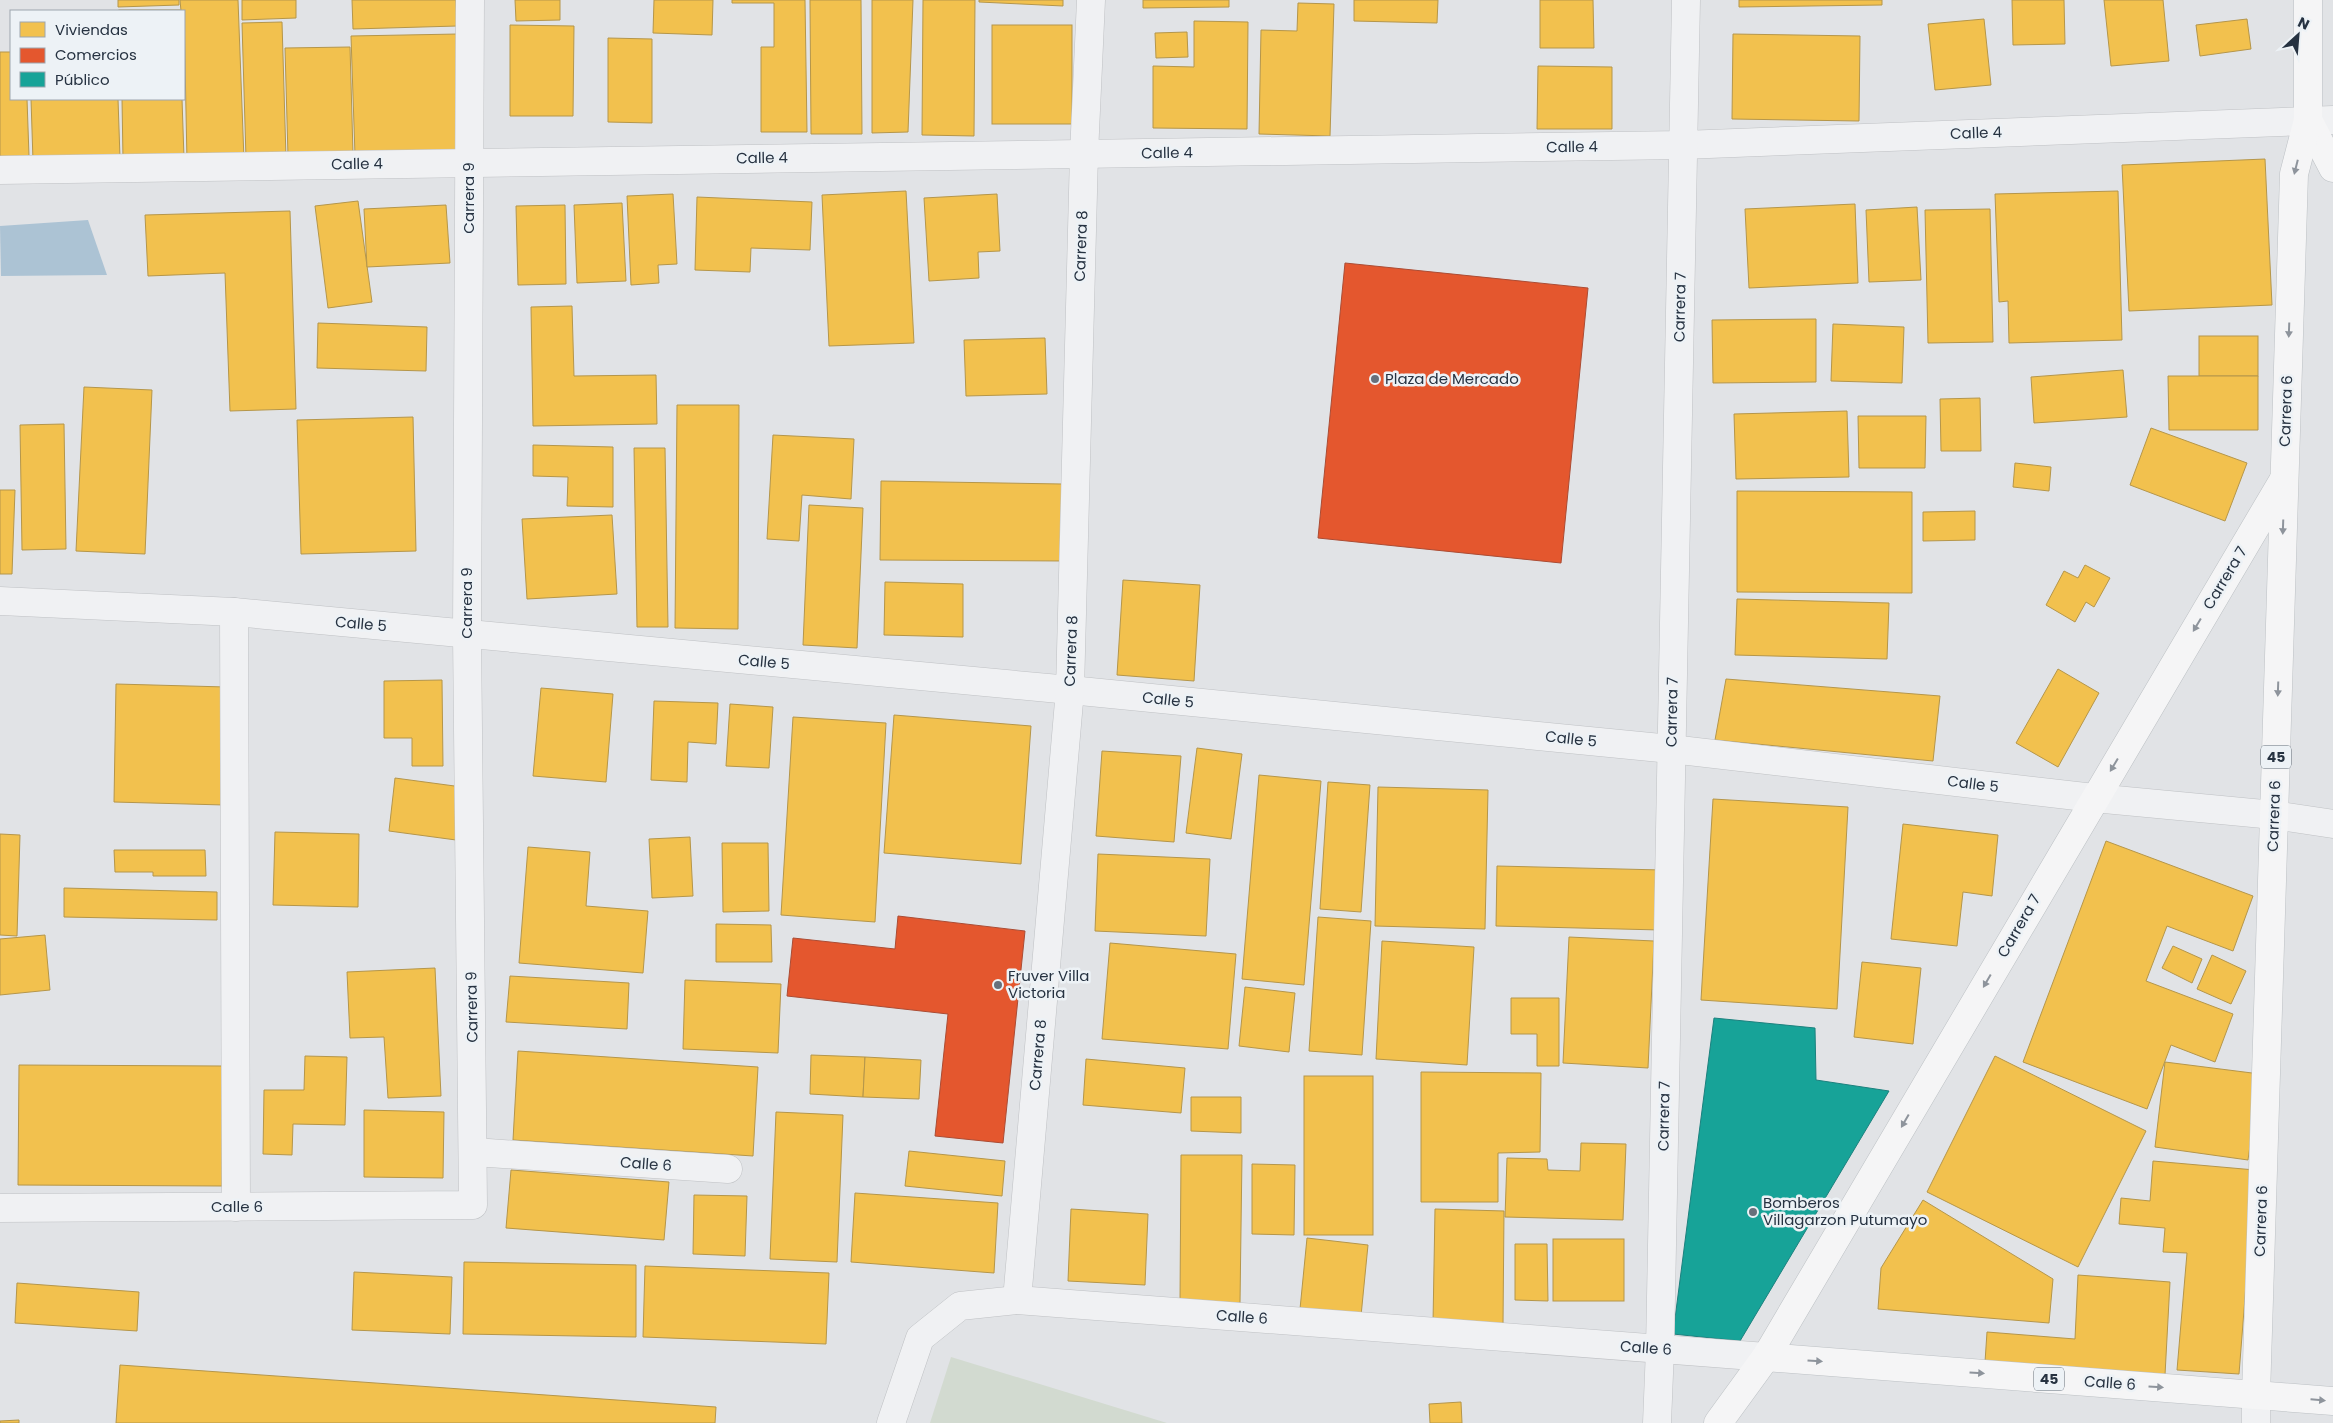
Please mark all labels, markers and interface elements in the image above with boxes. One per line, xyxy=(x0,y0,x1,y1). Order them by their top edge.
legend xyxy=(10,10,185,100)
north arrow xyxy=(2273,10,2323,60)
text: N xyxy=(2295,12,2313,35)
text: Viviendas xyxy=(55,19,128,40)
text: Comercios xyxy=(55,44,137,65)
text: Público xyxy=(55,69,110,90)
street label: Calle 4 xyxy=(1950,121,2002,144)
street label: Calle 4 xyxy=(1546,136,1598,157)
street label: Calle 4 xyxy=(1141,142,1193,163)
street label: Calle 4 xyxy=(736,147,788,168)
street label: Calle 4 xyxy=(331,153,383,174)
one-way arrow xyxy=(2291,160,2299,175)
street label: Carrera 9 xyxy=(458,162,479,234)
street label: Carrera 8 xyxy=(1069,210,1092,282)
street label: Carrera 7 xyxy=(1668,272,1691,342)
one-way arrow xyxy=(2285,322,2293,338)
place label: Plaza de Mercado xyxy=(1385,368,1519,389)
marker: Plaza de Mercado xyxy=(1369,373,1381,385)
street label: Carrera 6 xyxy=(2274,375,2297,447)
one-way arrow xyxy=(2279,519,2287,535)
street label: Carrera 7 xyxy=(2198,542,2252,613)
street label: Carrera 9 xyxy=(456,567,477,639)
street label: Calle 5 xyxy=(334,611,388,636)
street label: Carrera 8 xyxy=(1059,615,1082,687)
one-way arrow xyxy=(2192,619,2201,632)
street label: Calle 5 xyxy=(737,649,791,674)
street label: Carrera 7 xyxy=(1660,677,1683,747)
one-way arrow xyxy=(2274,682,2282,698)
street label: Calle 5 xyxy=(1141,686,1195,713)
street label: Calle 5 xyxy=(1544,725,1598,752)
road number: 45 xyxy=(2261,746,2291,769)
one-way arrow xyxy=(2109,759,2118,772)
street label: Calle 5 xyxy=(1946,770,2000,797)
street label: Carrera 6 xyxy=(2262,780,2285,852)
street label: Carrera 7 xyxy=(1992,890,2045,961)
place label: Fruver Villa Victoria xyxy=(1008,965,1089,1003)
street label: Carrera 9 xyxy=(460,971,483,1043)
one-way arrow xyxy=(1983,974,1992,987)
marker: Fruver Villa Victoria xyxy=(992,979,1004,991)
street label: Carrera 8 xyxy=(1024,1018,1051,1091)
street label: Carrera 7 xyxy=(1652,1081,1675,1151)
one-way arrow xyxy=(1900,1114,1909,1127)
street label: Calle 6 xyxy=(619,1151,673,1176)
street label: Carrera 6 xyxy=(2249,1185,2272,1257)
place label: Bomberos Villagarzon Putumayo xyxy=(1763,1192,1927,1230)
street label: Calle 6 xyxy=(211,1196,263,1217)
marker: Bomberos Villagarzon Putumayo xyxy=(1747,1206,1759,1218)
street label: Calle 6 xyxy=(1215,1304,1269,1329)
street label: Calle 6 xyxy=(1619,1335,1673,1360)
one-way arrow xyxy=(1807,1357,1823,1365)
road number: 45 xyxy=(2034,1368,2064,1390)
one-way arrow xyxy=(1969,1370,1985,1378)
street label: Calle 6 xyxy=(2083,1370,2137,1395)
one-way arrow xyxy=(2148,1383,2164,1391)
one-way arrow xyxy=(2310,1396,2326,1404)

